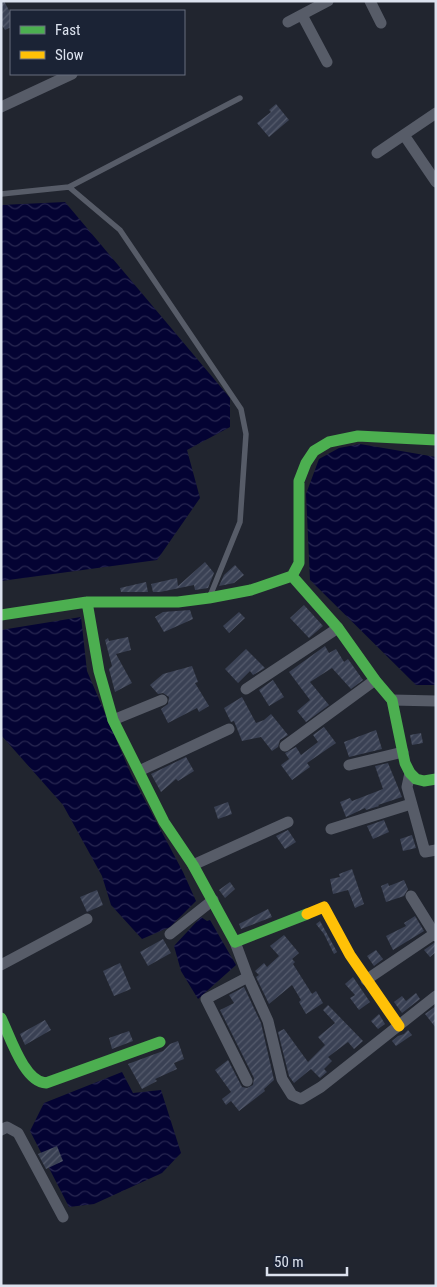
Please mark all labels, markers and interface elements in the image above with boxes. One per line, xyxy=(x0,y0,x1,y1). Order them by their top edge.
legend xyxy=(10,10,185,75)
text: Fast xyxy=(55,21,80,39)
text: Slow xyxy=(55,46,84,64)
scale bar xyxy=(267,1244,347,1276)
text: 50 m xyxy=(274,1253,304,1271)

